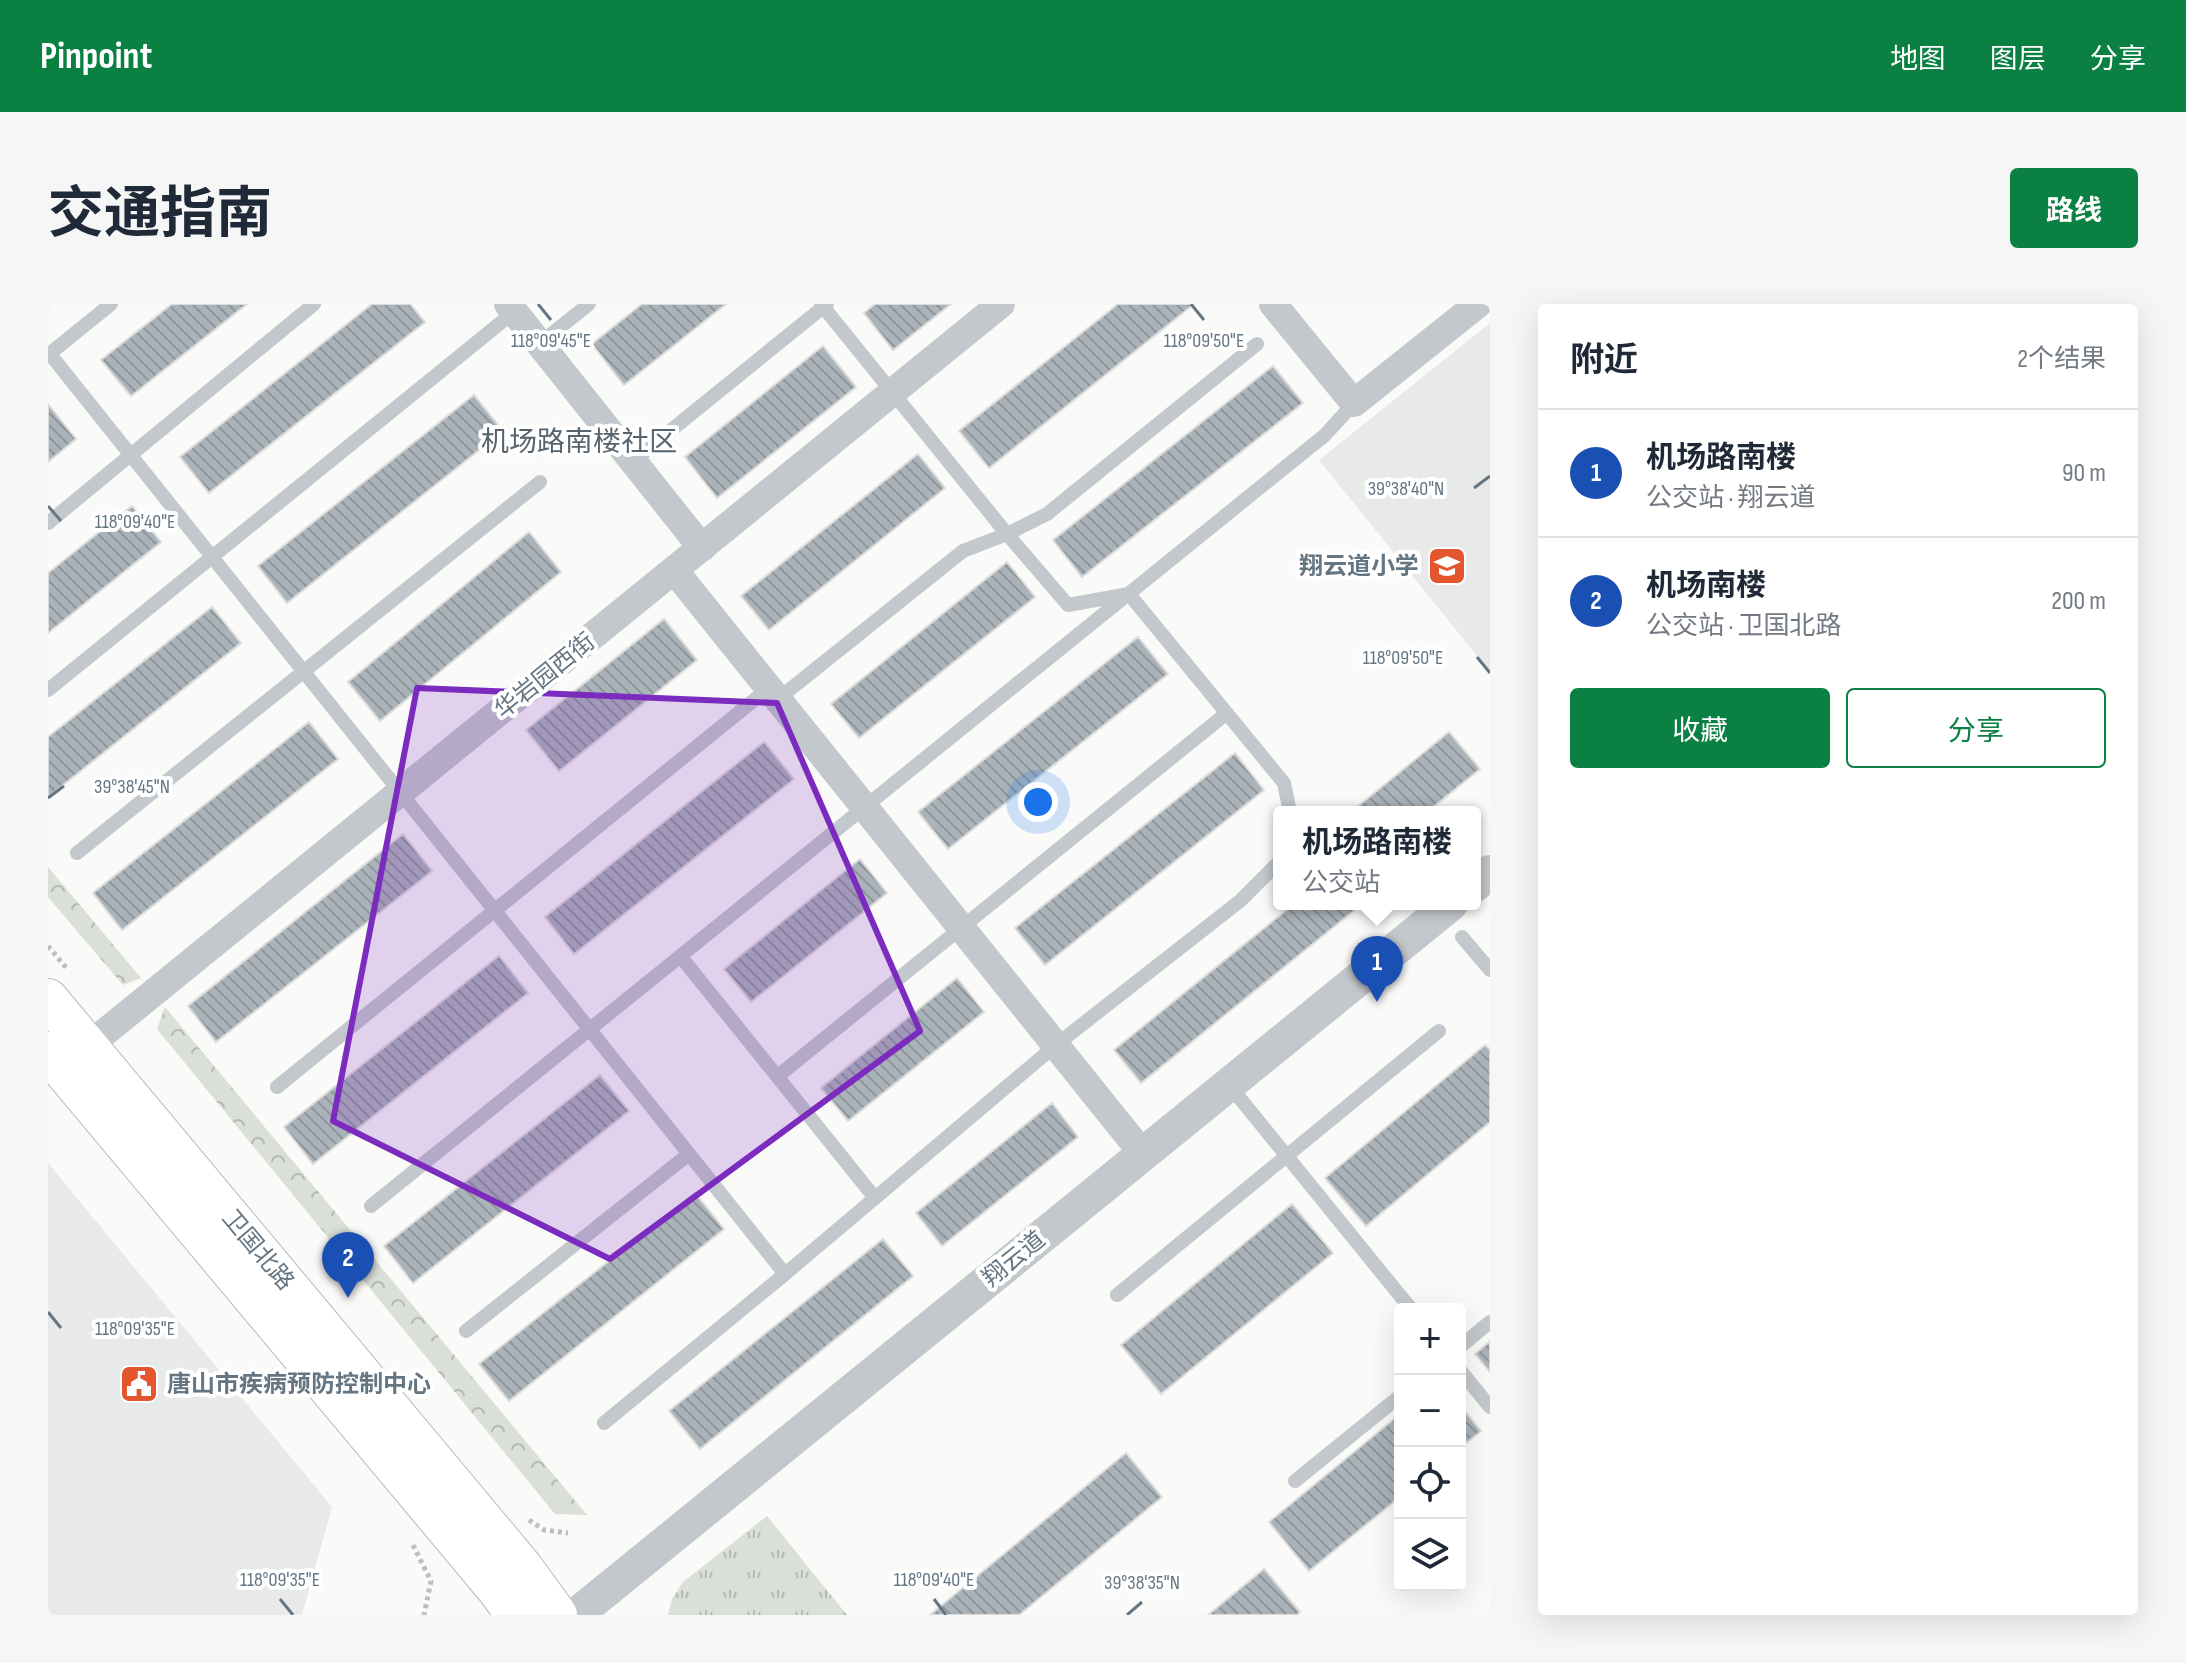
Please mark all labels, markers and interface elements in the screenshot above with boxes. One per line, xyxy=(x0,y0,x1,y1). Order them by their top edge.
text: Pinpoint xyxy=(40,34,152,79)
text: 地图 xyxy=(1890,43,1946,76)
text: 图层 xyxy=(1990,43,2046,76)
text: 分享 xyxy=(2090,43,2146,76)
button: 路线 xyxy=(2010,168,2138,248)
text: 交通指南 xyxy=(48,182,272,249)
text: 118°09'45"E xyxy=(511,329,591,353)
text: 118°09'50"E xyxy=(1164,329,1244,353)
text: 附近 xyxy=(1570,340,1638,381)
text: 2个结果 xyxy=(2017,344,2106,375)
district label: 机场路南楼社区 xyxy=(481,426,677,459)
text: 机场路南楼 xyxy=(1646,440,1796,476)
text: 1 xyxy=(1591,458,1601,489)
text: 90 m xyxy=(2062,458,2106,489)
text: 39°38'40"N xyxy=(1368,477,1444,501)
text: 公交站 · 翔云道 xyxy=(1646,483,1815,514)
text: 118°09'40"E xyxy=(95,510,175,534)
school or university icon: 翔云道小学 xyxy=(1426,545,1468,587)
place label: 翔云道小学 xyxy=(1299,552,1419,581)
text: 机场南楼 xyxy=(1646,568,1766,604)
text: 2 xyxy=(1590,586,1602,617)
text: 200 m xyxy=(2051,586,2106,617)
text: 公交站 · 卫国北路 xyxy=(1646,611,1841,642)
street label: 华岩园西街 xyxy=(489,627,601,725)
text: 118°09'50"E xyxy=(1363,646,1443,670)
button: 收藏 xyxy=(1570,688,1830,768)
button: 分享 xyxy=(1846,688,2106,768)
text: 39°38'45"N xyxy=(94,775,170,799)
your location xyxy=(1018,782,1058,822)
popup xyxy=(1273,806,1481,910)
text: 机场路南楼 xyxy=(1302,825,1452,861)
text: 公交站 xyxy=(1302,868,1380,899)
pin: 1 xyxy=(1351,936,1403,1002)
street label: 卫国北路 xyxy=(216,1204,300,1296)
street label: 翔云道 xyxy=(977,1225,1051,1293)
pin: 2 xyxy=(322,1232,374,1298)
map controls xyxy=(1394,1303,1466,1591)
button: + xyxy=(1394,1303,1466,1375)
text: 118°09'35"E xyxy=(95,1317,175,1341)
public building icon: 唐山市疾病预防控制中心 xyxy=(118,1363,160,1405)
place label: 唐山市疾病预防控制中心 xyxy=(167,1370,431,1399)
button: − xyxy=(1394,1375,1466,1447)
button: locate xyxy=(1394,1447,1466,1519)
button: layers xyxy=(1394,1519,1466,1591)
text: 118°09'35"E xyxy=(240,1568,320,1592)
text: 118°09'40"E xyxy=(894,1568,974,1592)
text: 39°38'35"N xyxy=(1104,1571,1180,1595)

